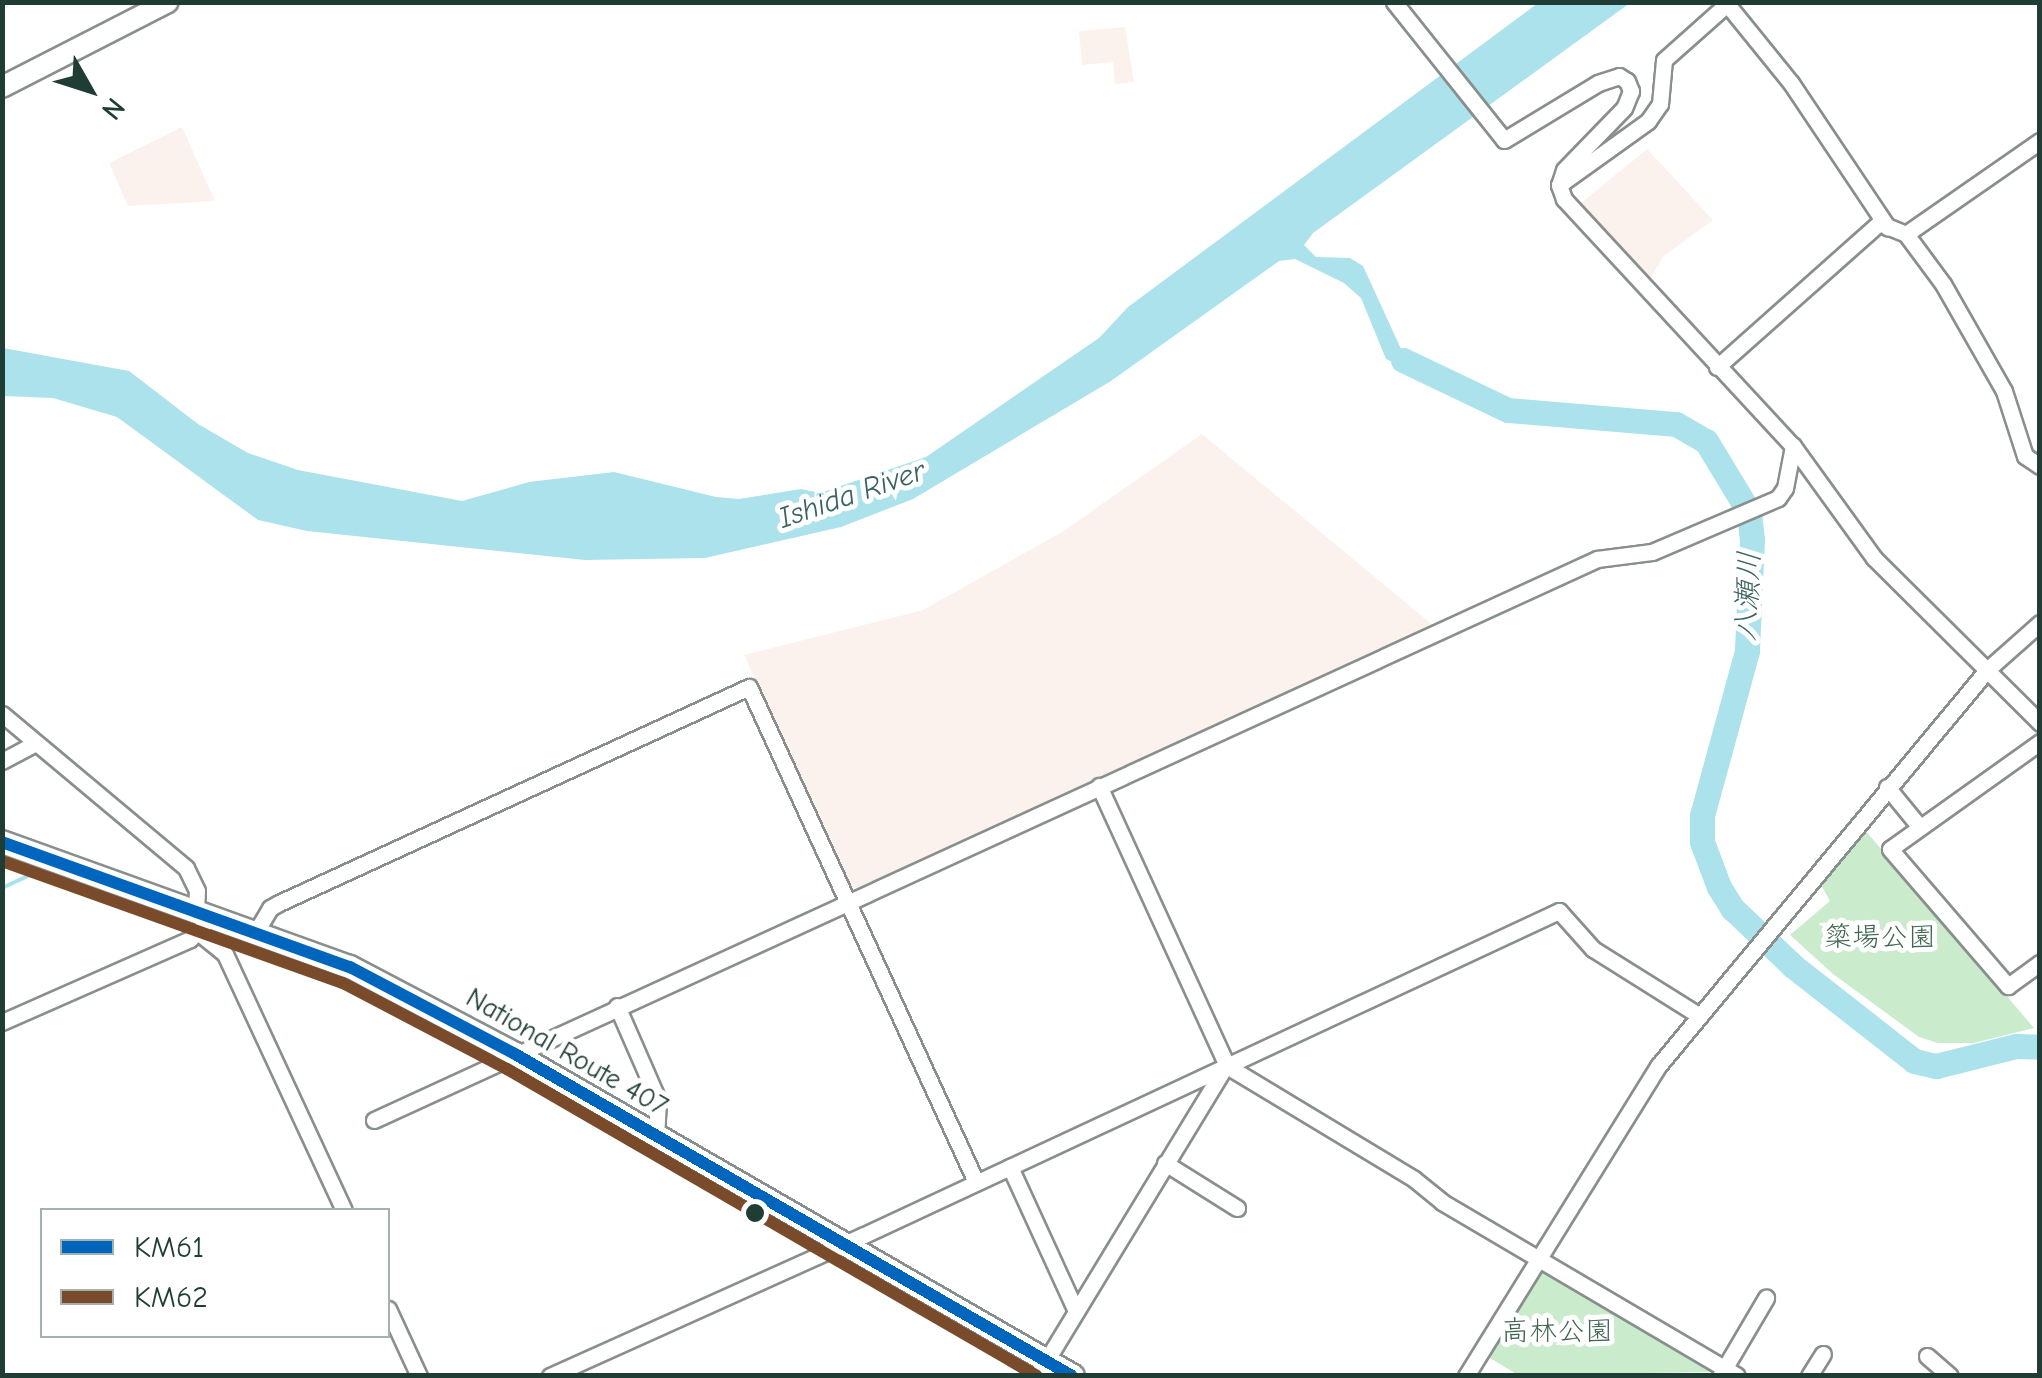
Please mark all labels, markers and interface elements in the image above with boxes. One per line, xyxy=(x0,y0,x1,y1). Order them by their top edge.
north arrow xyxy=(40,40,140,140)
text: N xyxy=(95,92,132,126)
water label: Ishida River xyxy=(774,453,930,537)
water label: 八瀬川 xyxy=(1728,550,1768,642)
park label: 簗場公園 xyxy=(1824,920,1936,954)
street label: National Route 407 xyxy=(460,981,674,1123)
unlabelled marker xyxy=(745,1203,765,1223)
legend xyxy=(40,1208,390,1338)
text: KM61 xyxy=(134,1230,204,1265)
text: KM62 xyxy=(134,1280,208,1315)
park label: 高林公園 xyxy=(1501,1314,1613,1348)

